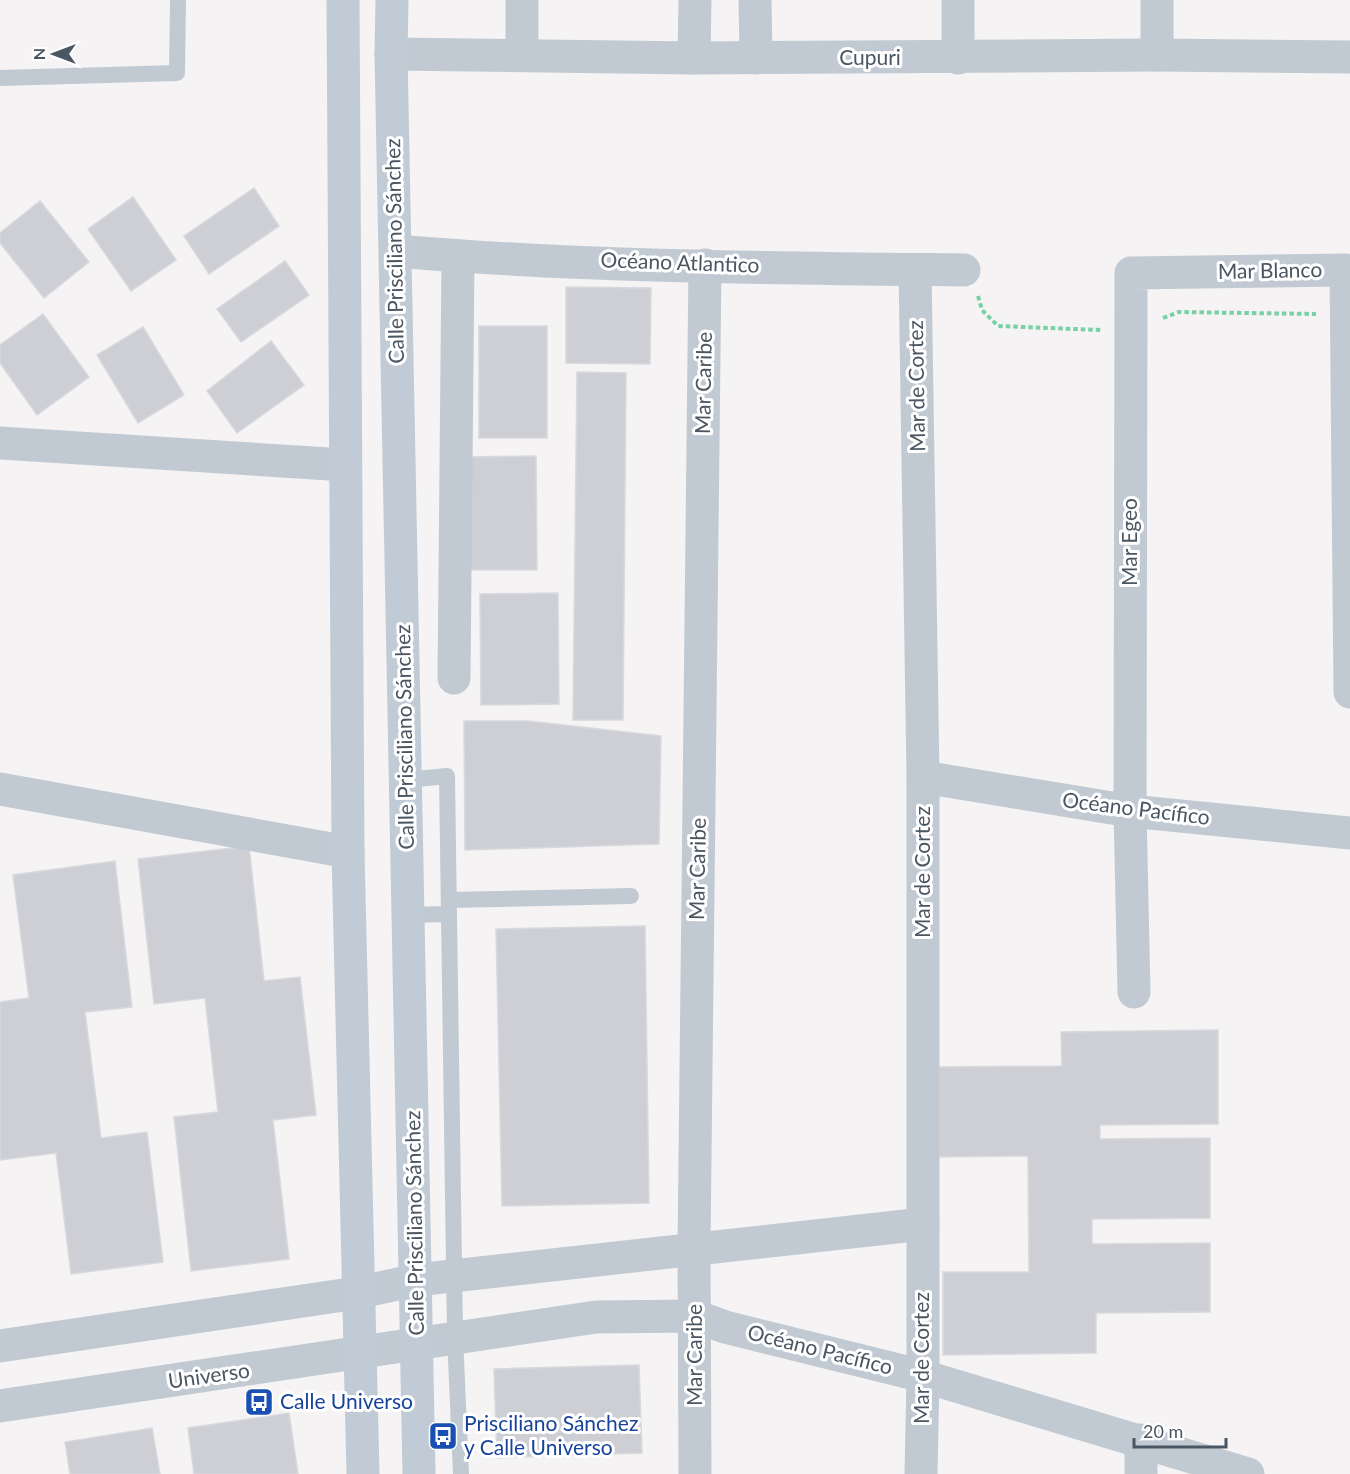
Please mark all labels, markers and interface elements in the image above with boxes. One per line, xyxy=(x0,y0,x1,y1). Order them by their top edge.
north arrow xyxy=(24,24,84,84)
street label: Cupuri xyxy=(839,44,901,69)
text: N xyxy=(29,48,48,60)
street label: Calle Prisciliano Sánchez xyxy=(379,138,408,364)
street label: Océano Atlantico xyxy=(600,246,760,277)
street label: Mar Blanco xyxy=(1218,256,1322,283)
street label: Mar de Cortez xyxy=(902,320,929,452)
street label: Mar Caribe xyxy=(689,332,716,434)
street label: Mar Egeo xyxy=(1116,498,1141,586)
street label: Calle Prisciliano Sánchez xyxy=(389,624,418,850)
street label: Océano Pacífico xyxy=(1061,786,1212,829)
street label: Mar de Cortez xyxy=(909,806,934,938)
street label: Mar Caribe xyxy=(683,818,710,920)
street label: Calle Prisciliano Sánchez xyxy=(399,1110,428,1336)
street label: Mar de Cortez xyxy=(908,1292,933,1424)
street label: Mar Caribe xyxy=(681,1304,706,1406)
street label: Océano Pacífico xyxy=(745,1318,896,1379)
street label: Universo xyxy=(166,1356,251,1393)
bus stop icon: Calle Universo xyxy=(243,1386,275,1418)
place label: Calle Universo xyxy=(280,1388,413,1413)
place label: Prisciliano Sánchez y Calle Universo xyxy=(464,1410,638,1459)
scale bar xyxy=(1134,1411,1226,1449)
bus stop icon: Prisciliano Sánchez y Calle Universo xyxy=(427,1420,459,1452)
text: 20 m xyxy=(1143,1420,1183,1442)

